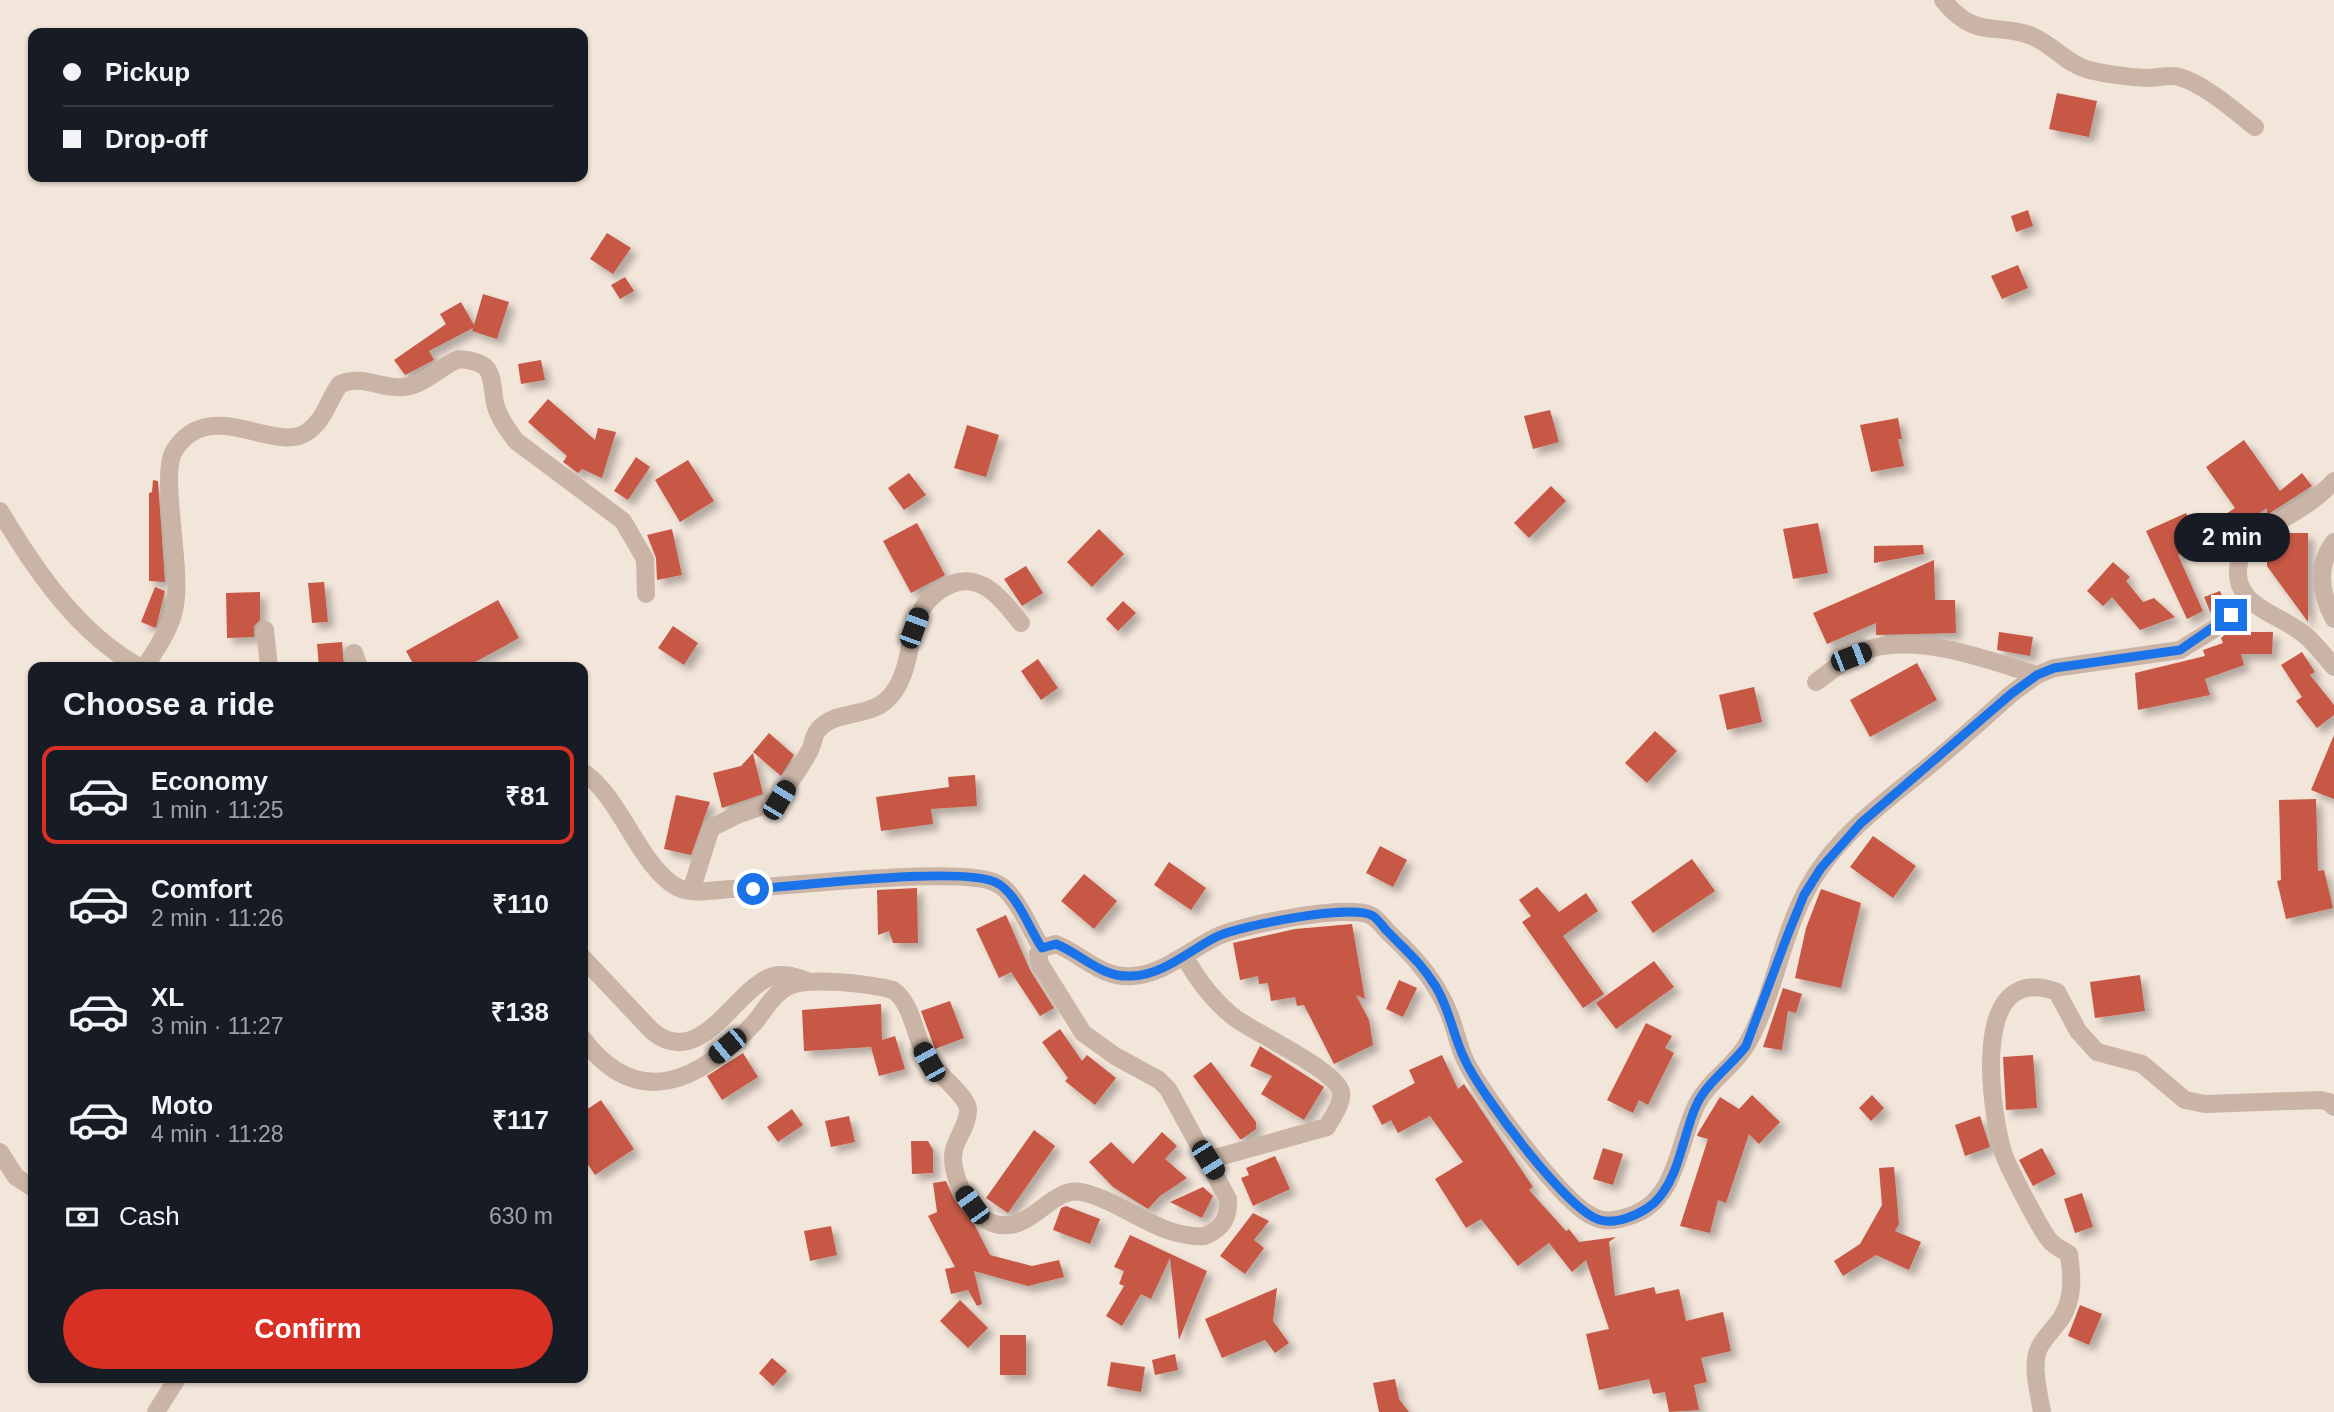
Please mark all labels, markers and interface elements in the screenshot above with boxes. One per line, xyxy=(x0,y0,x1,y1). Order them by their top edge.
text: Pickup xyxy=(105,57,190,87)
text: Drop-off xyxy=(105,124,208,154)
callout: 2 min xyxy=(2173,514,2289,562)
text: 2 min xyxy=(2202,524,2262,550)
route end xyxy=(2215,599,2247,631)
car xyxy=(897,605,932,651)
car xyxy=(1828,640,1875,674)
text: Choose a ride xyxy=(63,686,275,722)
icon: car xyxy=(67,764,130,827)
text: Economy xyxy=(151,766,268,796)
car xyxy=(760,777,799,823)
text: ₹81 xyxy=(505,781,549,811)
text: 1 min · 11:25 xyxy=(151,797,284,823)
icon: car xyxy=(67,872,130,935)
route start xyxy=(737,873,769,905)
text: Comfort xyxy=(151,874,252,904)
text: ₹110 xyxy=(492,889,549,919)
text: 2 min · 11:26 xyxy=(151,905,284,931)
icon: car xyxy=(67,980,130,1043)
text: XL xyxy=(151,982,184,1012)
text: ₹138 xyxy=(491,997,549,1027)
text: 3 min · 11:27 xyxy=(151,1013,284,1039)
car xyxy=(705,1024,750,1068)
car xyxy=(910,1039,949,1085)
icon: car xyxy=(67,1088,130,1151)
text: Moto xyxy=(151,1090,213,1120)
text: ₹117 xyxy=(492,1105,549,1135)
text: 4 min · 11:28 xyxy=(151,1121,284,1147)
car xyxy=(1188,1137,1229,1183)
car xyxy=(952,1182,993,1228)
icon: cash xyxy=(63,1198,101,1236)
text: Cash xyxy=(119,1201,180,1231)
text: 630 m xyxy=(489,1203,553,1229)
button: Confirm xyxy=(63,1289,553,1369)

